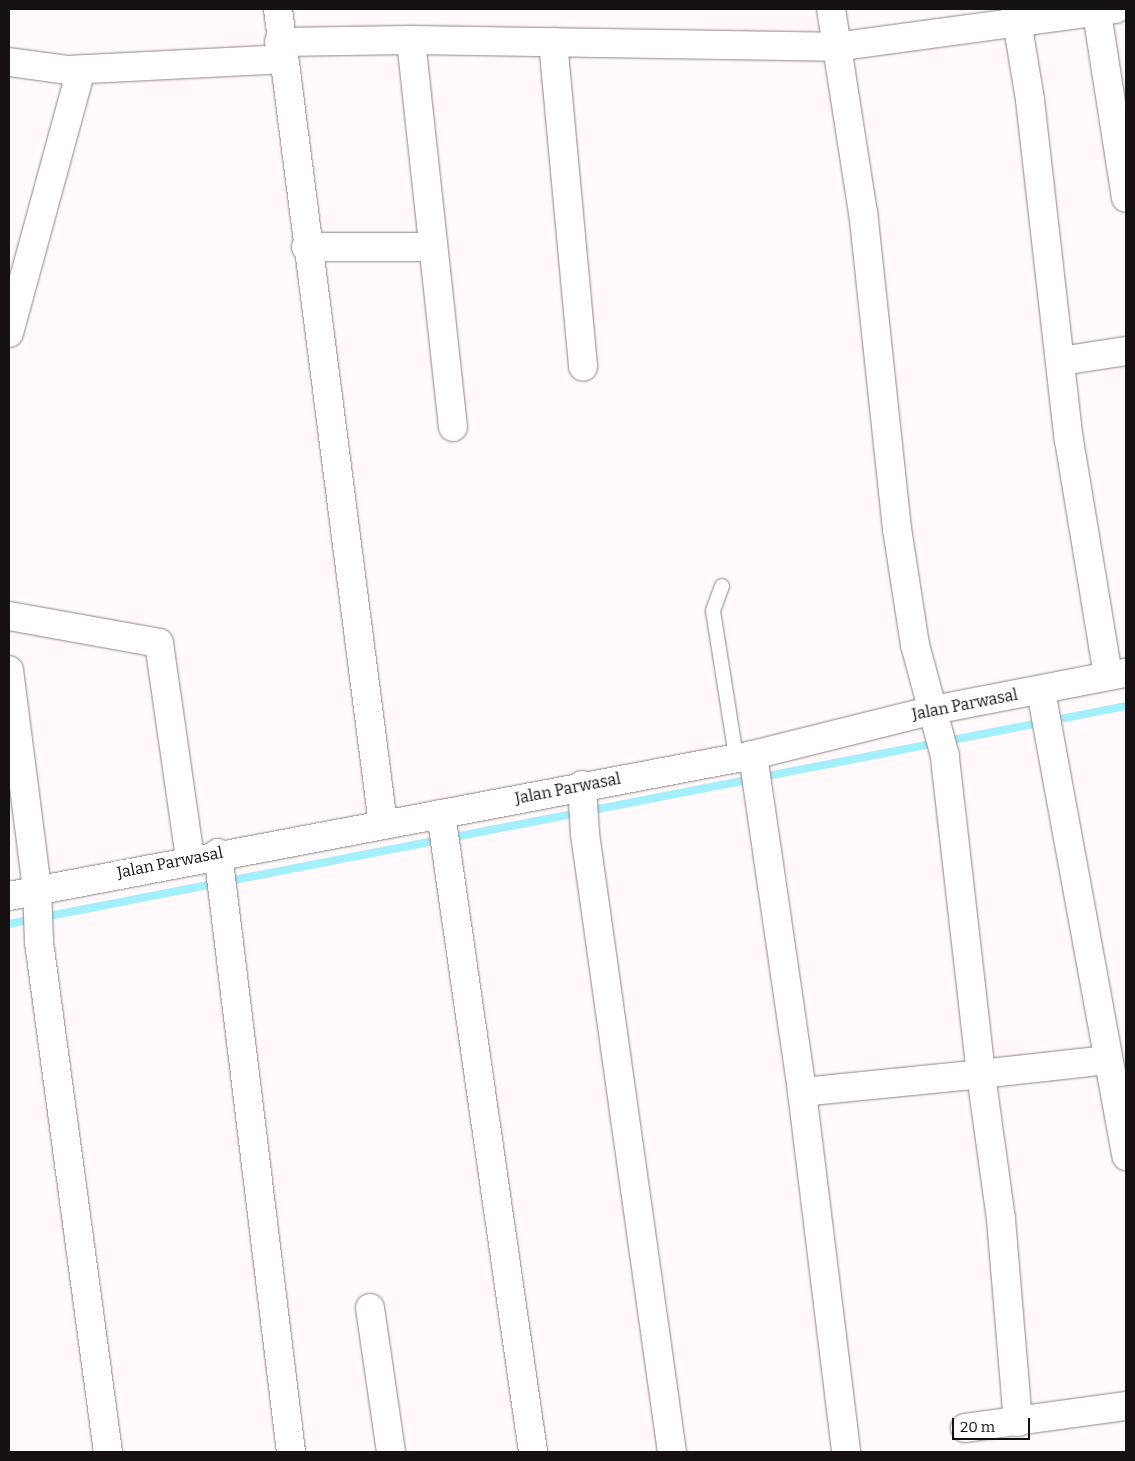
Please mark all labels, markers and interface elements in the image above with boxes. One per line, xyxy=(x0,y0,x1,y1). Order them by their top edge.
street label: Jalan Parwasal xyxy=(910,685,1020,725)
street label: Jalan Parwasal xyxy=(513,769,623,809)
street label: Jalan Parwasal xyxy=(115,843,225,883)
scale bar xyxy=(955,1408,1032,1440)
text: 20 m xyxy=(960,1418,995,1436)

